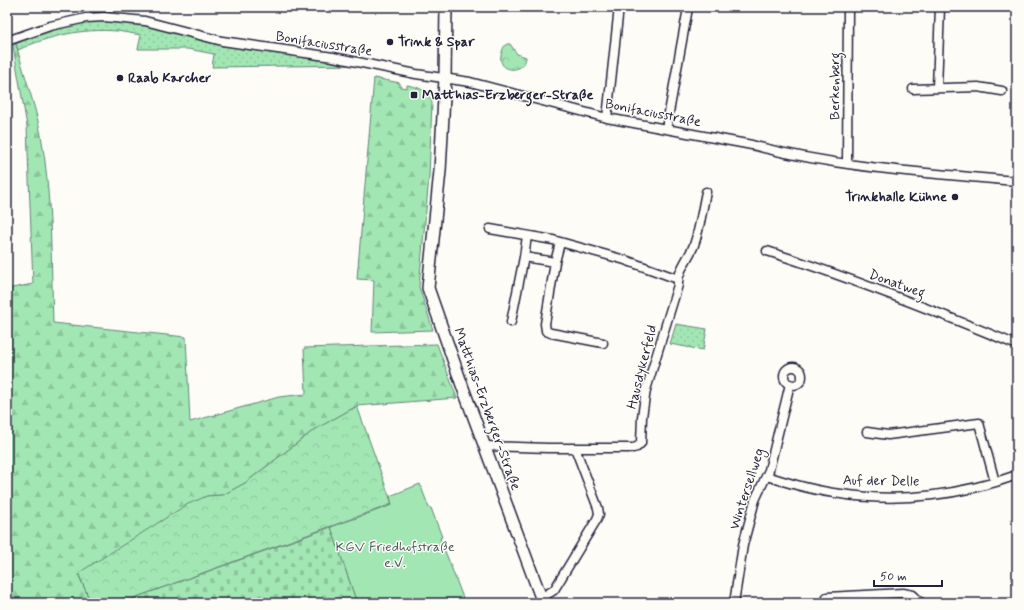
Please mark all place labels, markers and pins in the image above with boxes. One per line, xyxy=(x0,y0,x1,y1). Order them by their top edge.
place label: Trink & Spar xyxy=(398,33,475,51)
marker: Trink & Spar xyxy=(385,37,395,47)
place label: Raab Karcher xyxy=(128,69,211,87)
marker: Raab Karcher xyxy=(115,73,125,83)
place label: Matthias-Erzberger-Straße xyxy=(422,86,594,107)
marker: Matthias-Erzberger-Straße xyxy=(409,90,419,100)
place label: Trinkhalle Kühne xyxy=(845,188,947,206)
marker: Trinkhalle Kühne xyxy=(950,192,960,202)

